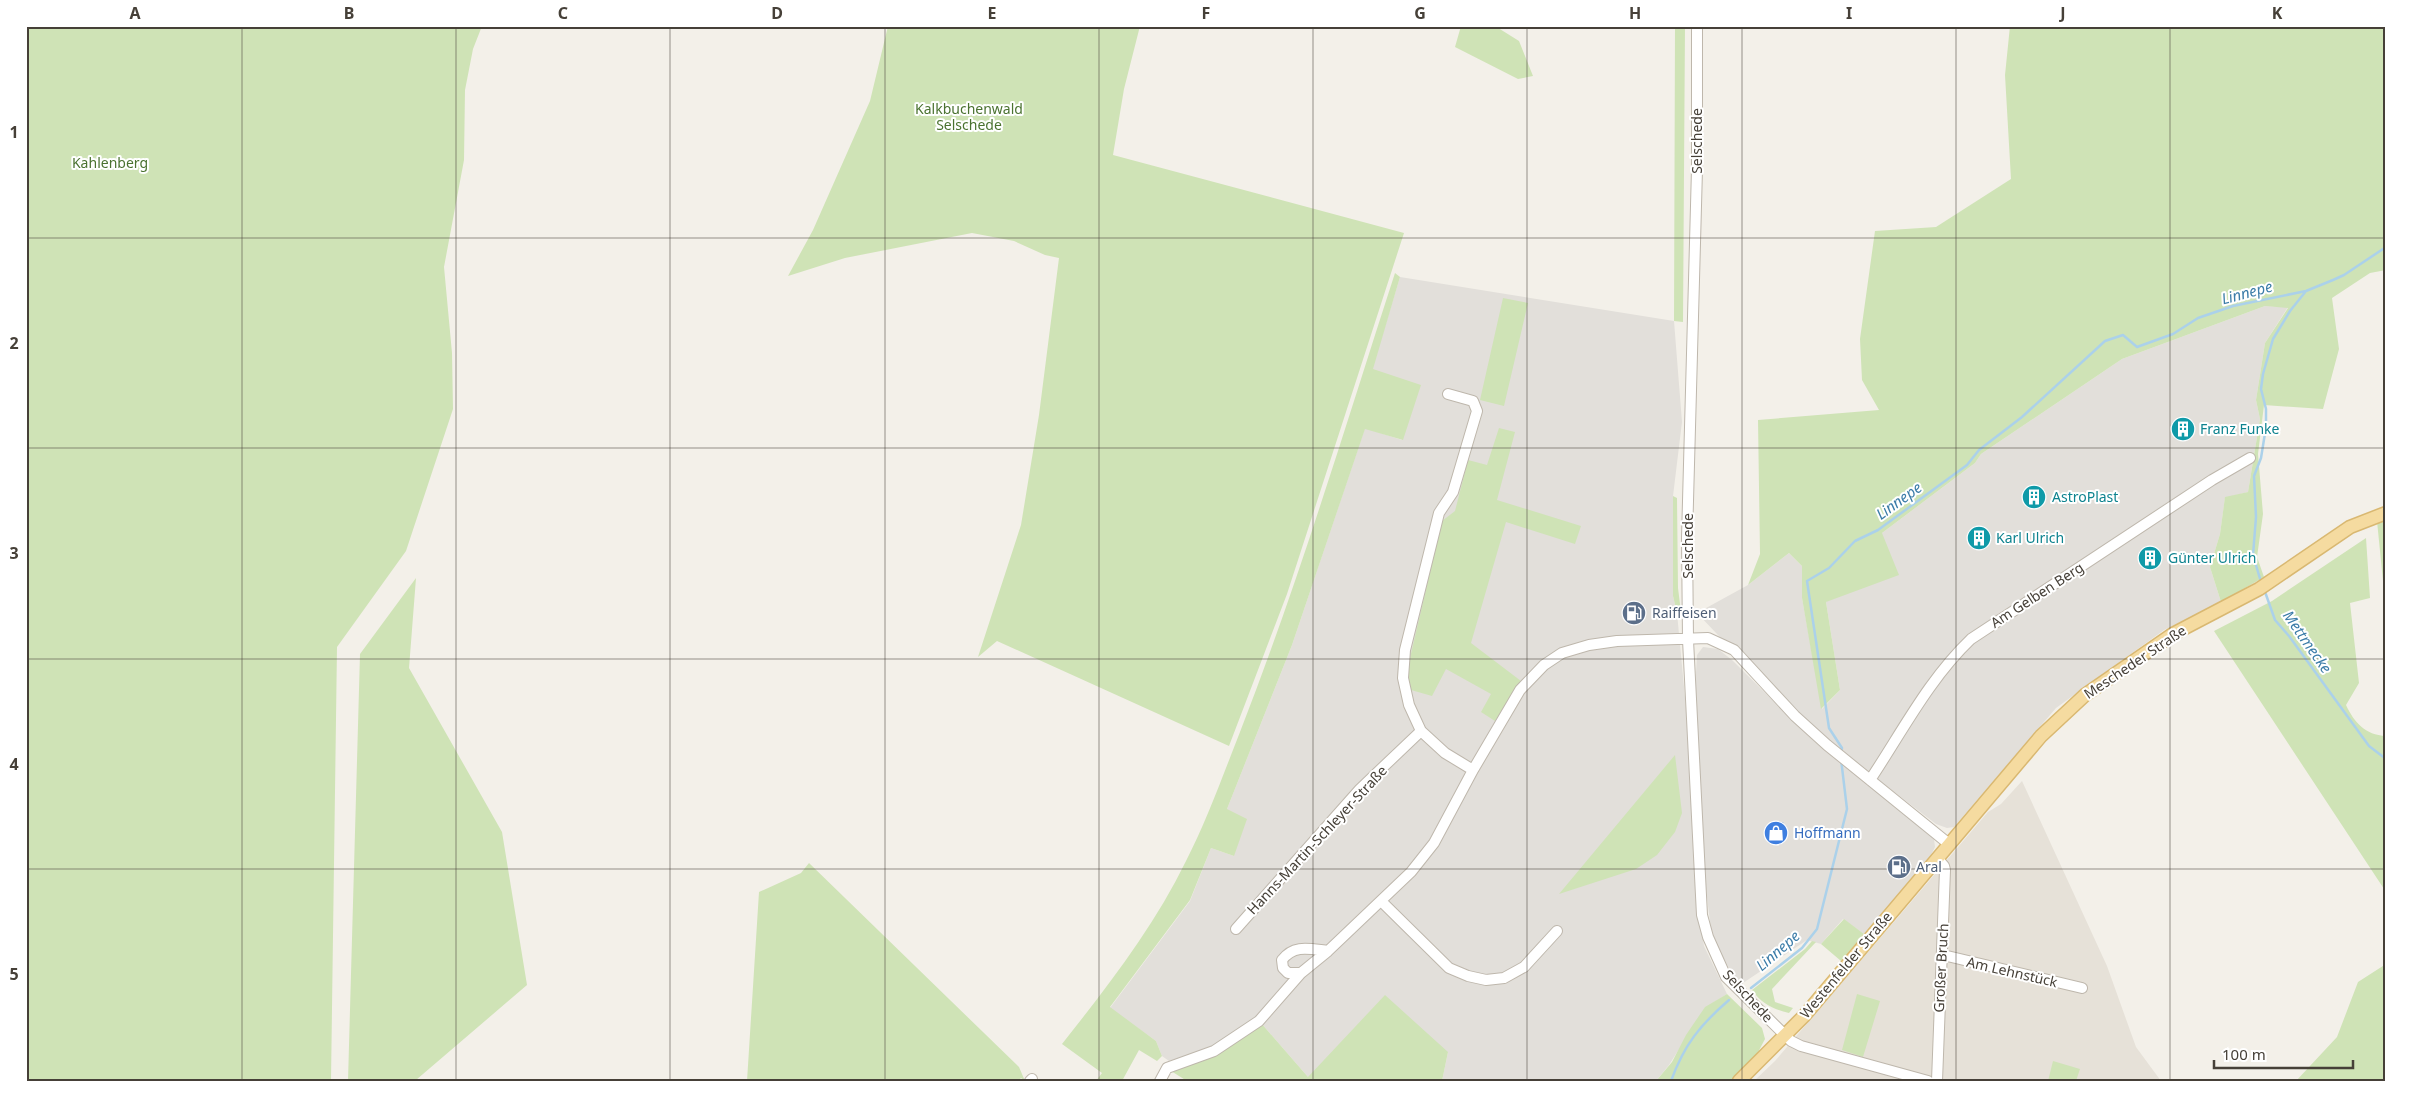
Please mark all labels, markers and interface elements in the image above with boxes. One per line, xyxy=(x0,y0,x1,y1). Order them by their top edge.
text: A xyxy=(129,2,141,24)
text: B xyxy=(344,2,354,24)
text: C xyxy=(558,2,568,24)
text: D xyxy=(771,2,783,24)
text: E xyxy=(988,2,997,24)
text: F xyxy=(1202,2,1210,24)
text: G xyxy=(1414,2,1426,24)
text: H xyxy=(1629,2,1641,24)
text: I xyxy=(1846,2,1852,24)
text: J xyxy=(2058,2,2066,24)
text: K xyxy=(2272,2,2283,24)
park label: Kalkbuchenwald Selschede xyxy=(915,99,1023,134)
street label: Selschede xyxy=(1687,108,1706,174)
text: 1 xyxy=(9,121,19,143)
park label: Kahlenberg xyxy=(72,153,148,172)
water label: Linnepe xyxy=(2219,276,2275,308)
text: 2 xyxy=(9,332,19,354)
building icon: Franz Funke xyxy=(2170,416,2196,442)
place label: Franz Funke xyxy=(2200,419,2280,438)
water label: Linnepe xyxy=(1871,477,1926,524)
building icon: AstroPlast xyxy=(2021,484,2047,510)
place label: AstroPlast xyxy=(2052,487,2118,506)
street label: Selschede xyxy=(1678,513,1697,579)
building icon: Karl Ulrich xyxy=(1966,525,1992,551)
place label: Karl Ulrich xyxy=(1996,528,2064,547)
text: 3 xyxy=(9,542,19,564)
building icon: Günter Ulrich xyxy=(2137,545,2163,571)
place label: Günter Ulrich xyxy=(2168,548,2256,567)
street label: Am Gelben Berg xyxy=(1987,557,2087,632)
fuel station icon: Raiffeisen xyxy=(1621,600,1647,626)
place label: Raiffeisen xyxy=(1652,603,1717,622)
water label: Mettmecke xyxy=(2279,606,2337,677)
street label: Mescheder Straße xyxy=(2080,620,2190,703)
text: 4 xyxy=(9,753,19,775)
street label: Hanns-Martin-Schleyer-Straße xyxy=(1242,761,1391,918)
shop icon: Hoffmann xyxy=(1763,820,1789,846)
place label: Hoffmann xyxy=(1794,823,1861,842)
fuel station icon: Aral xyxy=(1886,854,1912,880)
place label: Aral xyxy=(1916,857,1942,876)
street label: Westenfelder Straße xyxy=(1795,907,1896,1022)
street label: Großer Bruch xyxy=(1929,923,1952,1013)
water label: Linnepe xyxy=(1751,925,1804,975)
street label: Am Lehnstück xyxy=(1965,952,2060,991)
text: 5 xyxy=(9,963,19,985)
street label: Selschede xyxy=(1719,965,1778,1026)
scale bar xyxy=(2214,1037,2353,1069)
text: 100 m xyxy=(2222,1044,2266,1064)

